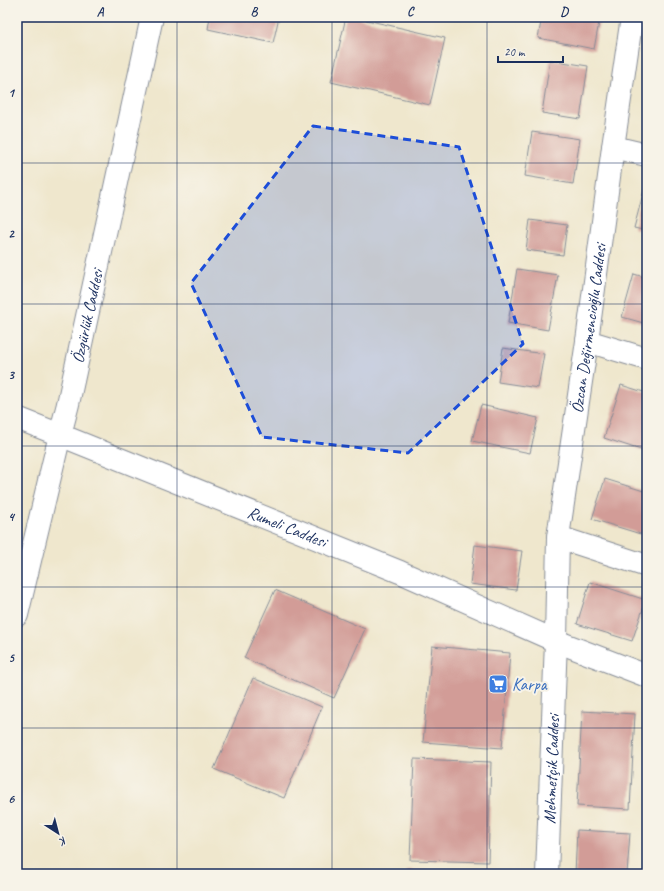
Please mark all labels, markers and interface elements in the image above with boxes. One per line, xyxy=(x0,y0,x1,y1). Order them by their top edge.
text: A xyxy=(97,4,105,20)
text: B xyxy=(251,4,259,20)
text: C xyxy=(407,4,415,20)
text: D xyxy=(560,4,569,20)
scale bar xyxy=(498,38,563,64)
text: 20 m xyxy=(504,44,526,60)
text: 1 xyxy=(8,85,16,101)
text: 2 xyxy=(8,226,15,242)
street label: Özcan Değirmencioğlu Caddesi xyxy=(566,241,611,414)
street label: Özgürlük Caddesi xyxy=(67,265,108,365)
text: 3 xyxy=(8,367,15,383)
street label: Rumeli Caddesi xyxy=(245,501,333,553)
text: 4 xyxy=(8,509,16,525)
text: 5 xyxy=(8,650,15,666)
supermarket icon: Karpa xyxy=(487,673,509,695)
place label: Karpa xyxy=(512,674,548,695)
street label: Mehmetçik Caddesi xyxy=(538,712,564,824)
text: 6 xyxy=(8,791,15,807)
north arrow xyxy=(38,813,78,853)
text: K xyxy=(56,834,70,850)

